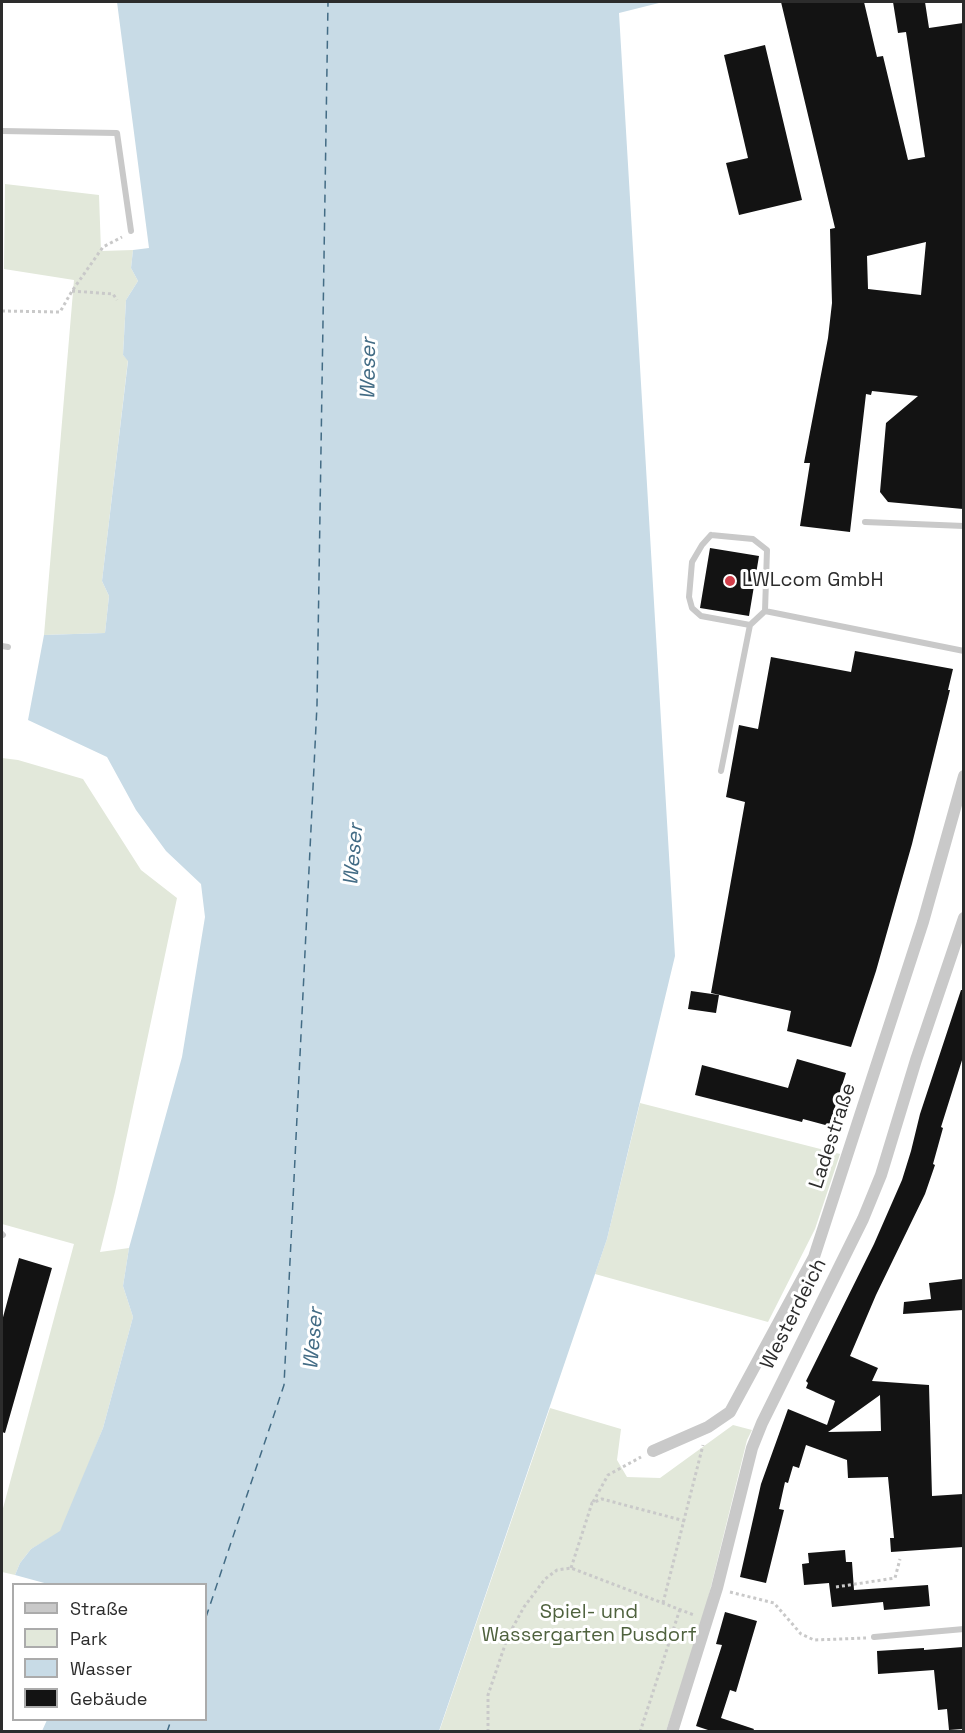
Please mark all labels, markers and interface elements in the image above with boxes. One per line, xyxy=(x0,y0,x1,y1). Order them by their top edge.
water label: Weser xyxy=(356,338,382,400)
place label: LWLcom GmbH xyxy=(742,569,884,593)
marker: LWLcom GmbH xyxy=(723,574,737,588)
water label: Weser xyxy=(339,823,369,887)
street label: Ladestraße xyxy=(805,1080,861,1192)
street label: Westerdeich xyxy=(756,1255,832,1373)
water label: Weser xyxy=(299,1307,329,1371)
legend xyxy=(12,1583,207,1721)
text: Straße xyxy=(70,1597,128,1620)
park label: Spiel- und Wassergarten Pusdorf xyxy=(481,1601,697,1648)
text: Park xyxy=(70,1627,107,1650)
text: Wasser xyxy=(70,1657,132,1680)
text: Gebäude xyxy=(70,1687,148,1710)

